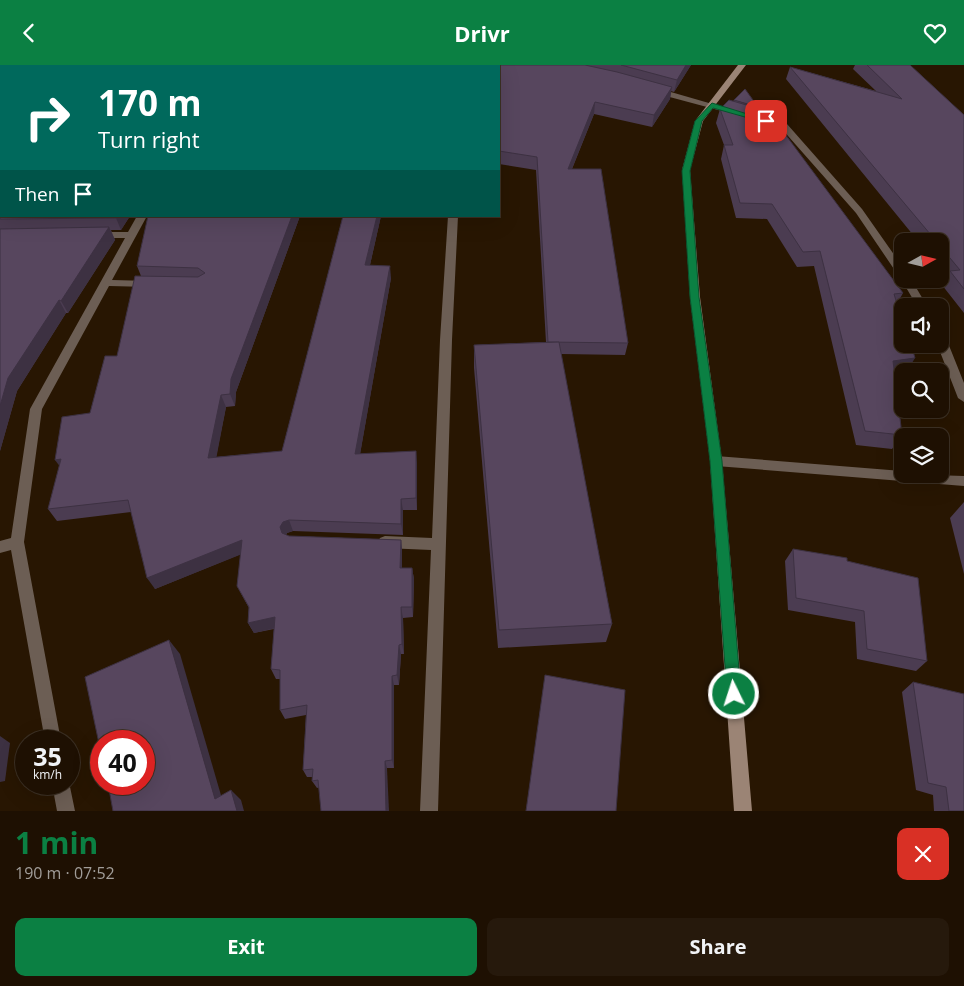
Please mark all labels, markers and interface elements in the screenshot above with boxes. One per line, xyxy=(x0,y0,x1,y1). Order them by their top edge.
text: Drivr xyxy=(454,18,510,48)
icon: back xyxy=(15,19,43,47)
icon: heart xyxy=(921,19,949,47)
text: 170 m xyxy=(98,79,202,126)
icon: right xyxy=(15,85,80,150)
pin xyxy=(745,100,787,142)
icon: arrive xyxy=(752,107,780,135)
text: Turn right xyxy=(98,124,200,154)
icon: arrive xyxy=(69,180,97,208)
text: Then xyxy=(15,181,59,207)
north arrow xyxy=(894,233,949,287)
map controls xyxy=(894,233,949,483)
button: sound xyxy=(894,298,949,353)
button: search xyxy=(894,363,949,418)
button: layers xyxy=(894,428,949,483)
position arrow xyxy=(707,667,759,719)
speed limit sign: 40 xyxy=(90,730,155,795)
text: 35 xyxy=(33,739,62,773)
text: km/h xyxy=(33,766,62,783)
text: 1 min xyxy=(15,822,98,863)
button: close xyxy=(897,828,949,880)
text: 190 m · 07:52 xyxy=(15,862,115,884)
button: Exit xyxy=(15,918,477,976)
button: Share xyxy=(487,918,949,976)

